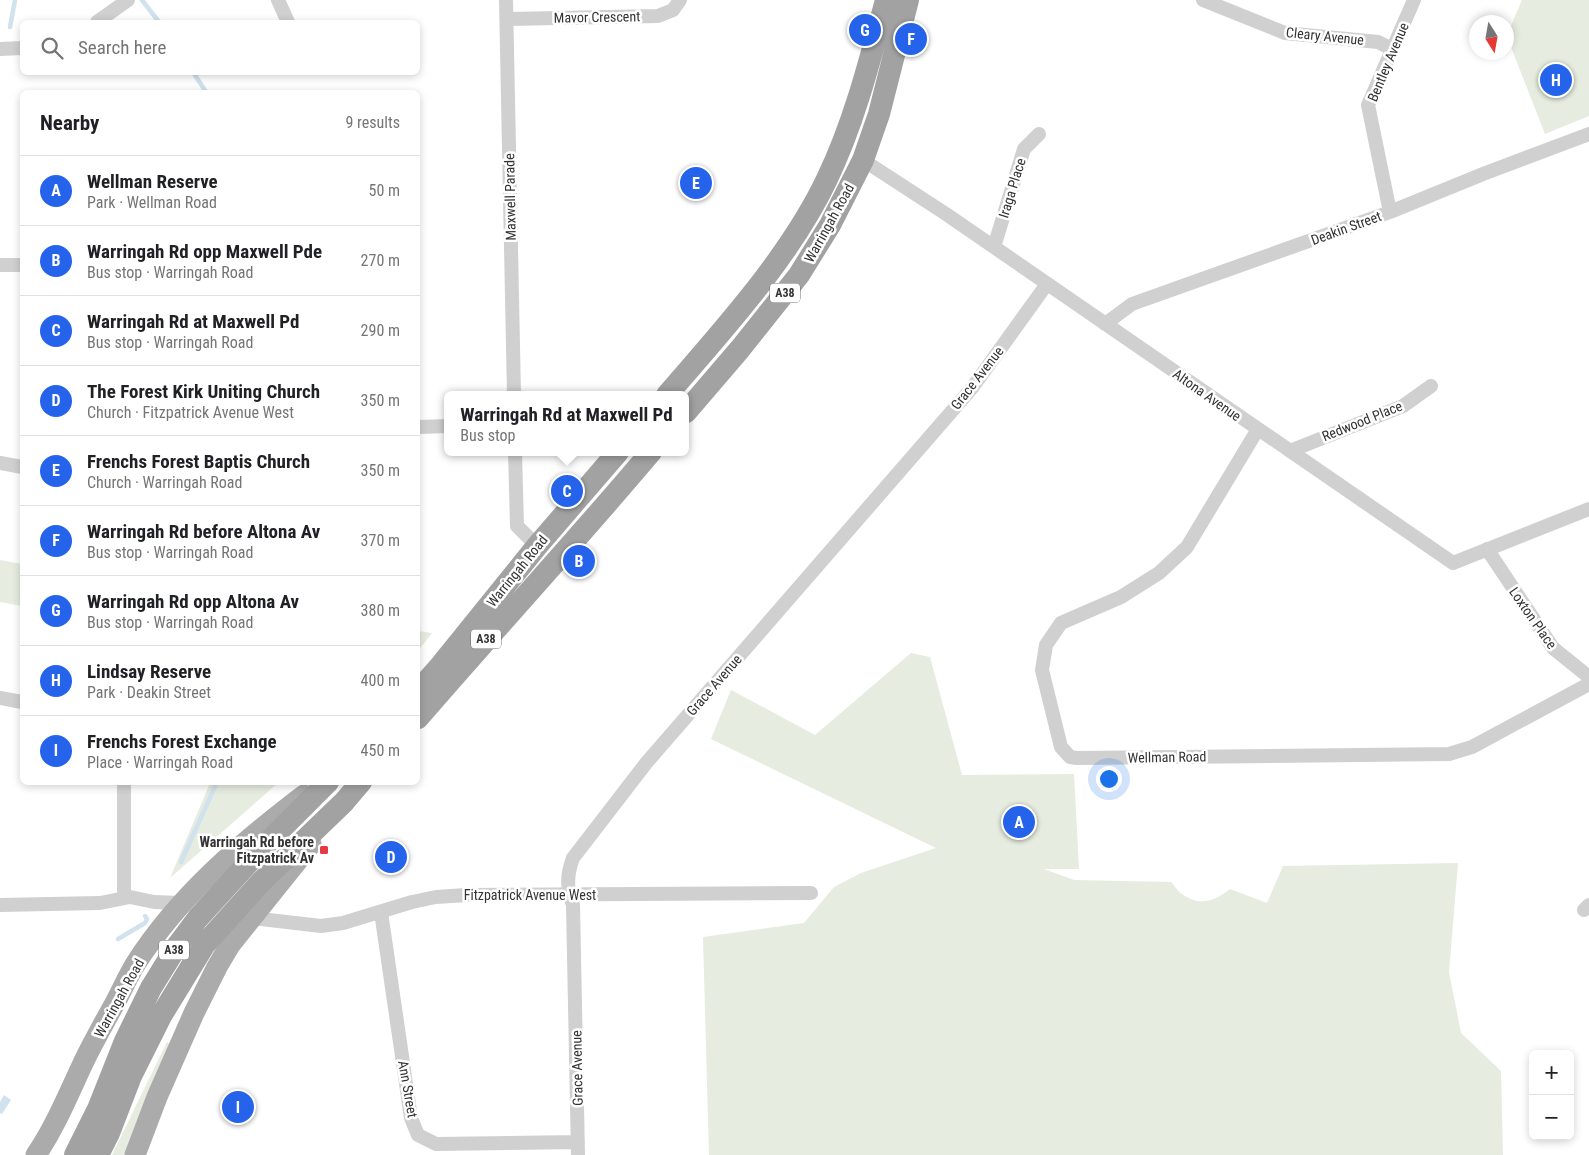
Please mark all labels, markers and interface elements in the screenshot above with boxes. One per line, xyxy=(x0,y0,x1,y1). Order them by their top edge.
street label: Mavor Crescent xyxy=(554,8,640,26)
pin: G xyxy=(849,11,881,49)
north arrow xyxy=(1469,15,1514,60)
search box xyxy=(20,20,420,75)
pin: F xyxy=(895,20,927,58)
street label: Bentley Avenue xyxy=(1364,20,1412,104)
street label: Cleary Avenue xyxy=(1285,24,1365,48)
icon: search xyxy=(38,34,66,62)
text: Search here xyxy=(78,36,166,59)
pin: H xyxy=(1540,61,1572,99)
text: Nearby xyxy=(40,111,99,135)
text: 9 results xyxy=(345,113,400,132)
street label: Maxwell Parade xyxy=(501,153,519,241)
street label: Iraga Place xyxy=(995,156,1029,220)
pin: E xyxy=(680,164,712,202)
text: Wellman Reserve xyxy=(87,170,218,193)
text: A xyxy=(51,181,61,200)
text: 50 m xyxy=(368,181,400,200)
street label: Warringah Road xyxy=(801,181,857,265)
text: Park · Wellman Road xyxy=(87,193,217,212)
street label: Deakin Street xyxy=(1309,208,1383,248)
text: Warringah Rd opp Maxwell Pde xyxy=(87,240,322,263)
text: B xyxy=(52,251,60,270)
text: 270 m xyxy=(361,251,400,270)
text: Bus stop · Warringah Road xyxy=(87,263,253,282)
road number: A38 xyxy=(770,284,800,302)
text: Warringah Rd at Maxwell Pd xyxy=(87,310,299,333)
text: C xyxy=(51,321,61,340)
text: 290 m xyxy=(361,321,400,340)
text: Bus stop · Warringah Road xyxy=(87,333,253,352)
street label: Grace Avenue xyxy=(947,343,1007,413)
street label: Altona Avenue xyxy=(1170,366,1244,425)
text: The Forest Kirk Uniting Church xyxy=(87,380,320,403)
text: D xyxy=(51,391,61,410)
text: 350 m xyxy=(361,391,400,410)
popup xyxy=(444,391,689,456)
street label: Redwood Place xyxy=(1320,398,1405,444)
text: Church · Fitzpatrick Avenue West xyxy=(87,403,294,422)
text: Warringah Rd at Maxwell Pd xyxy=(460,403,673,426)
text: Bus stop xyxy=(460,426,516,445)
text: Frenchs Forest Baptis Church xyxy=(87,450,310,473)
text: E xyxy=(52,461,60,480)
text: 350 m xyxy=(361,461,400,480)
pin: C xyxy=(551,472,583,510)
text: Church · Warringah Road xyxy=(87,473,242,492)
text: Warringah Rd before Altona Av xyxy=(87,520,320,543)
text: F xyxy=(52,531,60,550)
text: 370 m xyxy=(361,531,400,550)
street label: Warringah Road xyxy=(483,532,551,610)
pin: B xyxy=(563,542,595,580)
text: Bus stop · Warringah Road xyxy=(87,543,253,562)
street label: Loxton Place xyxy=(1506,584,1560,652)
text: Warringah Rd opp Altona Av xyxy=(87,590,299,613)
text: G xyxy=(51,601,61,620)
text: 380 m xyxy=(361,601,400,620)
text: Bus stop · Warringah Road xyxy=(87,613,253,632)
road number: A38 xyxy=(471,630,501,648)
street label: Grace Avenue xyxy=(683,651,745,719)
text: Lindsay Reserve xyxy=(87,660,211,683)
text: H xyxy=(51,671,61,690)
text: 400 m xyxy=(361,671,400,690)
text: Park · Deakin Street xyxy=(87,683,211,702)
text: Frenchs Forest Exchange xyxy=(87,730,277,753)
text: I xyxy=(54,741,58,760)
text: 450 m xyxy=(361,741,400,760)
street label: Wellman Road xyxy=(1127,748,1207,766)
text: Place · Warringah Road xyxy=(87,753,233,772)
your location xyxy=(1096,766,1122,792)
pin: A xyxy=(1003,803,1035,841)
place label: Warringah Rd before Fitzpatrick Av xyxy=(199,834,315,866)
pin: D xyxy=(375,838,407,876)
marker: Warringah Rd before Fitzpatrick Av xyxy=(318,844,330,856)
street label: Fitzpatrick Avenue West xyxy=(464,887,596,903)
road number: A38 xyxy=(159,940,189,960)
street label: Warringah Road xyxy=(91,956,147,1040)
street label: Grace Avenue xyxy=(568,1030,586,1106)
map controls xyxy=(1529,1050,1574,1140)
button: + xyxy=(1529,1050,1574,1095)
street label: Ann Street xyxy=(395,1059,421,1119)
pin: I xyxy=(222,1088,254,1126)
button: − xyxy=(1529,1095,1574,1140)

